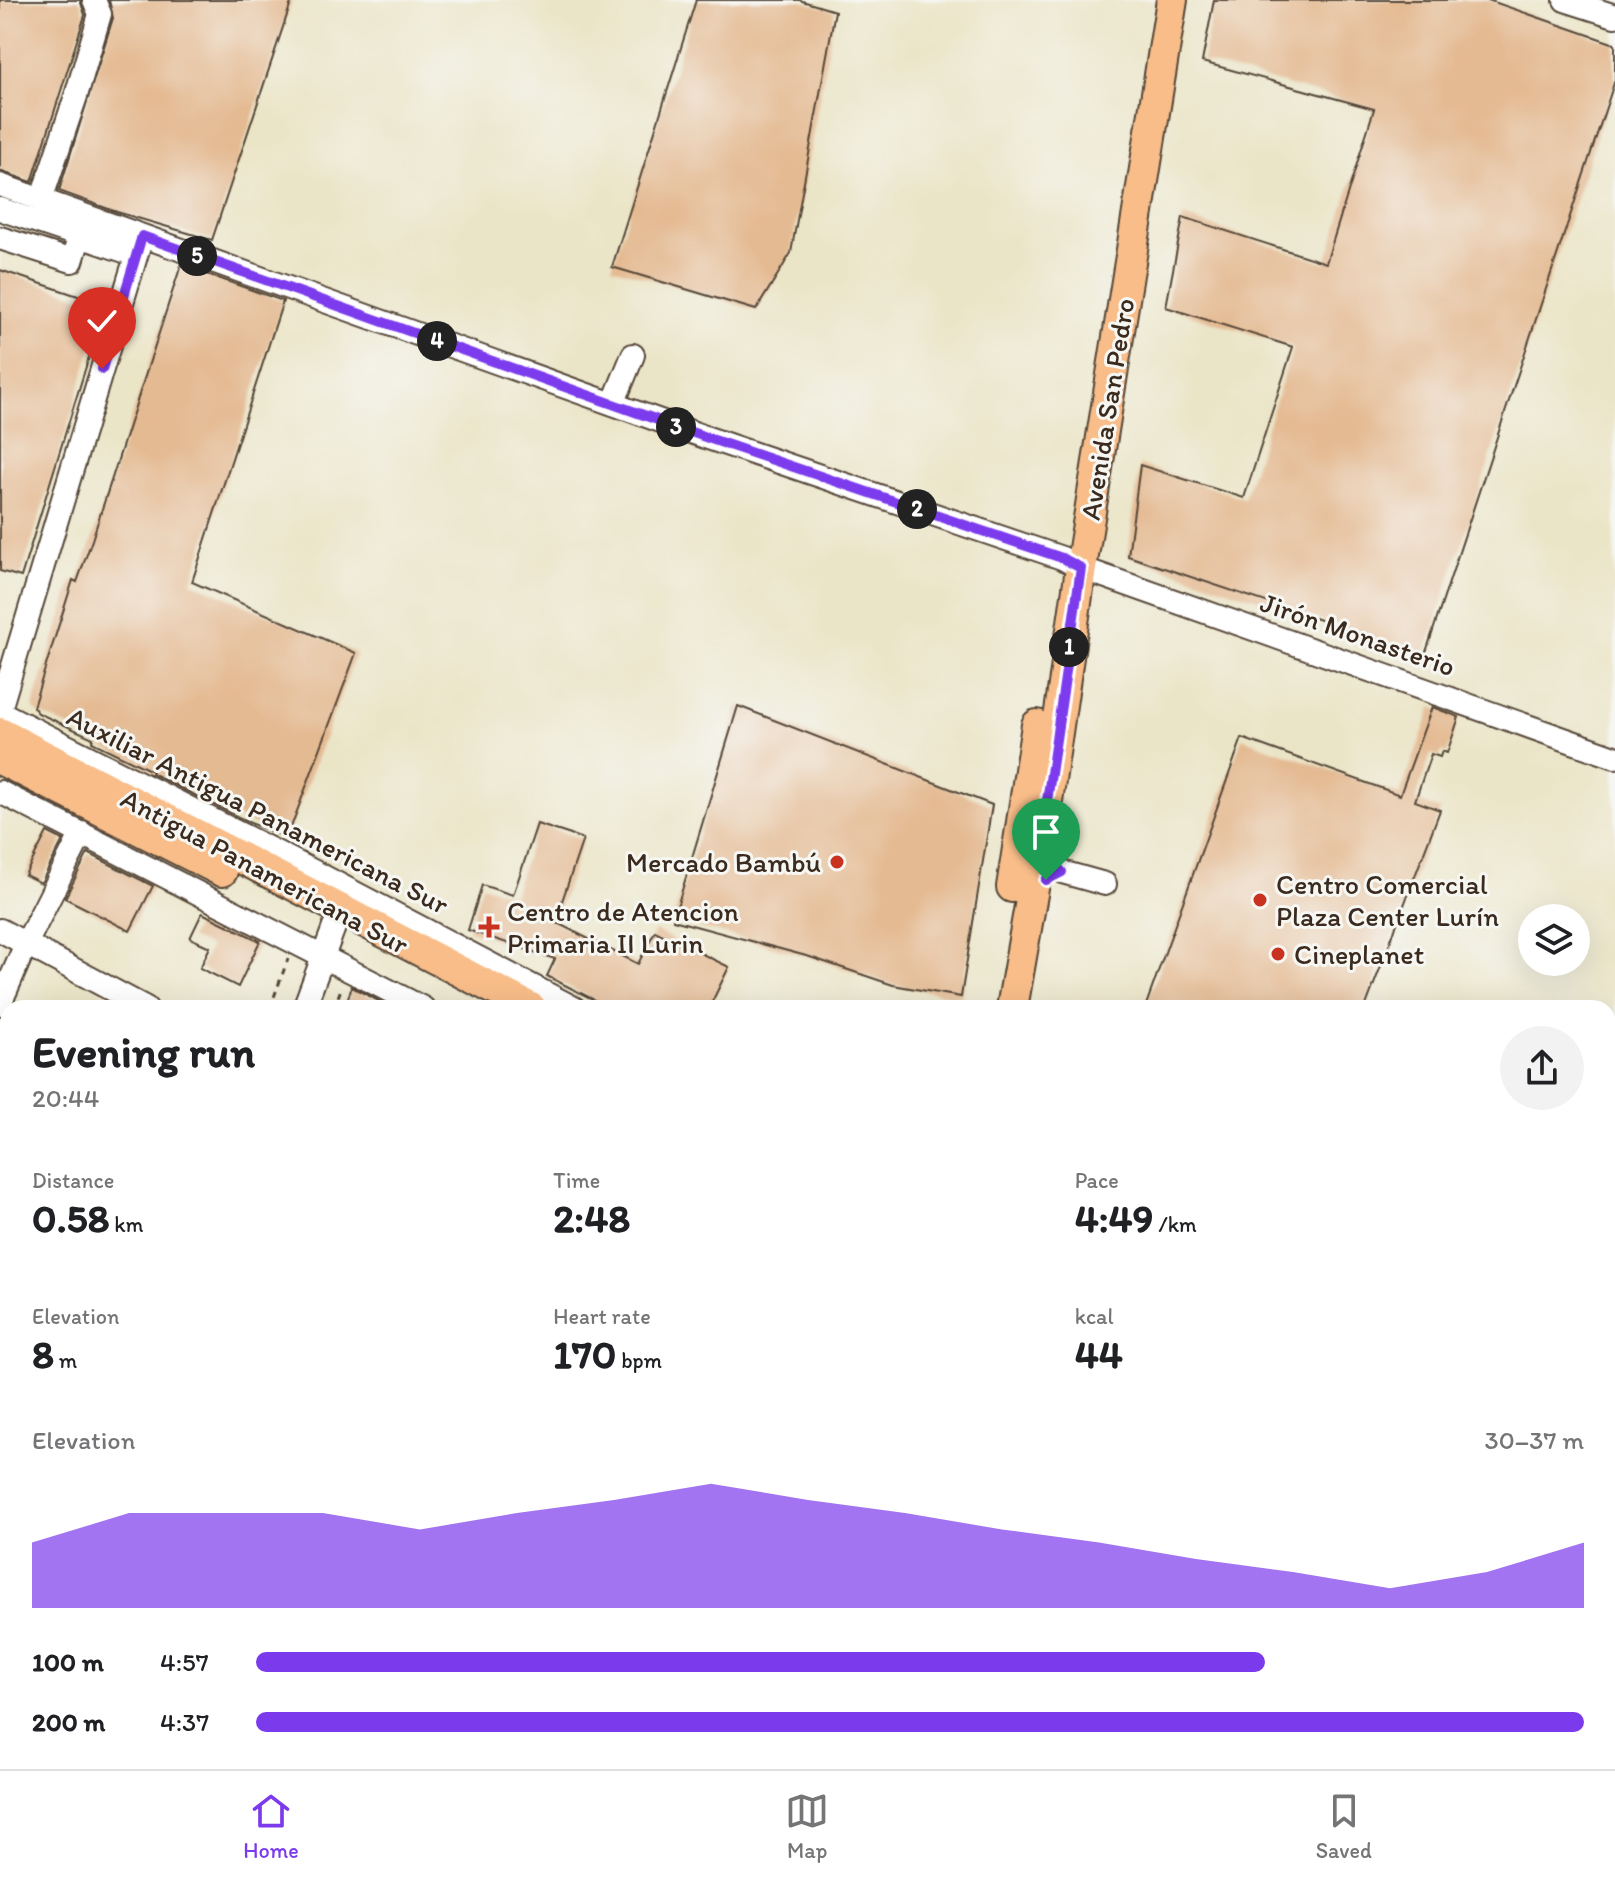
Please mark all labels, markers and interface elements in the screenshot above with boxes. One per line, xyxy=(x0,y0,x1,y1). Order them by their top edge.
pin: 5 xyxy=(177,236,217,276)
text: 5 xyxy=(191,242,203,269)
pin xyxy=(68,287,136,369)
street label: Avenida San Pedro xyxy=(1073,296,1141,522)
icon: check xyxy=(80,299,124,343)
pin: 4 xyxy=(417,321,457,361)
text: 4 xyxy=(430,327,444,354)
pin: 3 xyxy=(656,407,696,447)
text: 3 xyxy=(670,413,682,440)
pin: 2 xyxy=(897,489,937,529)
text: 2 xyxy=(911,495,923,522)
street label: Jirón Monasterio xyxy=(1256,585,1460,683)
pin: 1 xyxy=(1049,627,1089,667)
text: 1 xyxy=(1064,633,1074,660)
street label: Auxiliar Antigua Panamericana Sur xyxy=(63,699,453,921)
street label: Antigua Panamericana Sur xyxy=(116,781,414,961)
pin xyxy=(1012,798,1080,880)
icon: arrive xyxy=(1024,810,1068,854)
place label: Mercado Bambú xyxy=(626,845,821,879)
marker: Mercado Bambú xyxy=(828,853,846,871)
place label: Centro Comercial Plaza Center Lurín xyxy=(1276,867,1499,933)
marker: Centro Comercial Plaza Center Lurín xyxy=(1251,891,1269,909)
place label: Centro de Atencion Primaria II Lurin xyxy=(507,894,739,960)
map controls xyxy=(1518,904,1590,976)
button: layers xyxy=(1518,904,1590,976)
marker: Centro de Atencion Primaria II Lurin xyxy=(478,916,500,938)
place label: Cineplanet xyxy=(1294,937,1424,971)
marker: Cineplanet xyxy=(1269,945,1287,963)
text: Evening run xyxy=(32,1025,255,1078)
button: share xyxy=(1500,1026,1584,1110)
text: 20:44 xyxy=(32,1082,99,1114)
text: Distance xyxy=(32,1167,114,1194)
text: Time xyxy=(553,1167,600,1194)
text: Pace xyxy=(1075,1167,1119,1194)
text: 0.58 xyxy=(32,1194,109,1242)
text: 2:48 xyxy=(553,1194,630,1242)
text: 4:49 xyxy=(1075,1194,1153,1242)
text: km xyxy=(109,1211,143,1238)
text: /km xyxy=(1153,1211,1197,1238)
text: Elevation xyxy=(32,1303,119,1330)
text: Heart rate xyxy=(553,1303,651,1330)
text: kcal xyxy=(1075,1303,1114,1330)
text: 8 xyxy=(32,1330,54,1378)
text: 170 xyxy=(553,1330,616,1378)
text: 44 xyxy=(1075,1330,1123,1378)
text: m xyxy=(54,1347,77,1374)
text: bpm xyxy=(616,1347,662,1374)
text: Elevation xyxy=(32,1424,135,1456)
text: 30–37 m xyxy=(1485,1424,1584,1456)
text: 100 m xyxy=(32,1646,104,1678)
text: 4:57 xyxy=(160,1646,209,1678)
text: 200 m xyxy=(32,1706,105,1738)
text: 4:37 xyxy=(160,1706,209,1738)
tab: Home xyxy=(243,1789,299,1864)
tab: Map xyxy=(785,1789,829,1864)
tab: Saved xyxy=(1316,1789,1372,1864)

